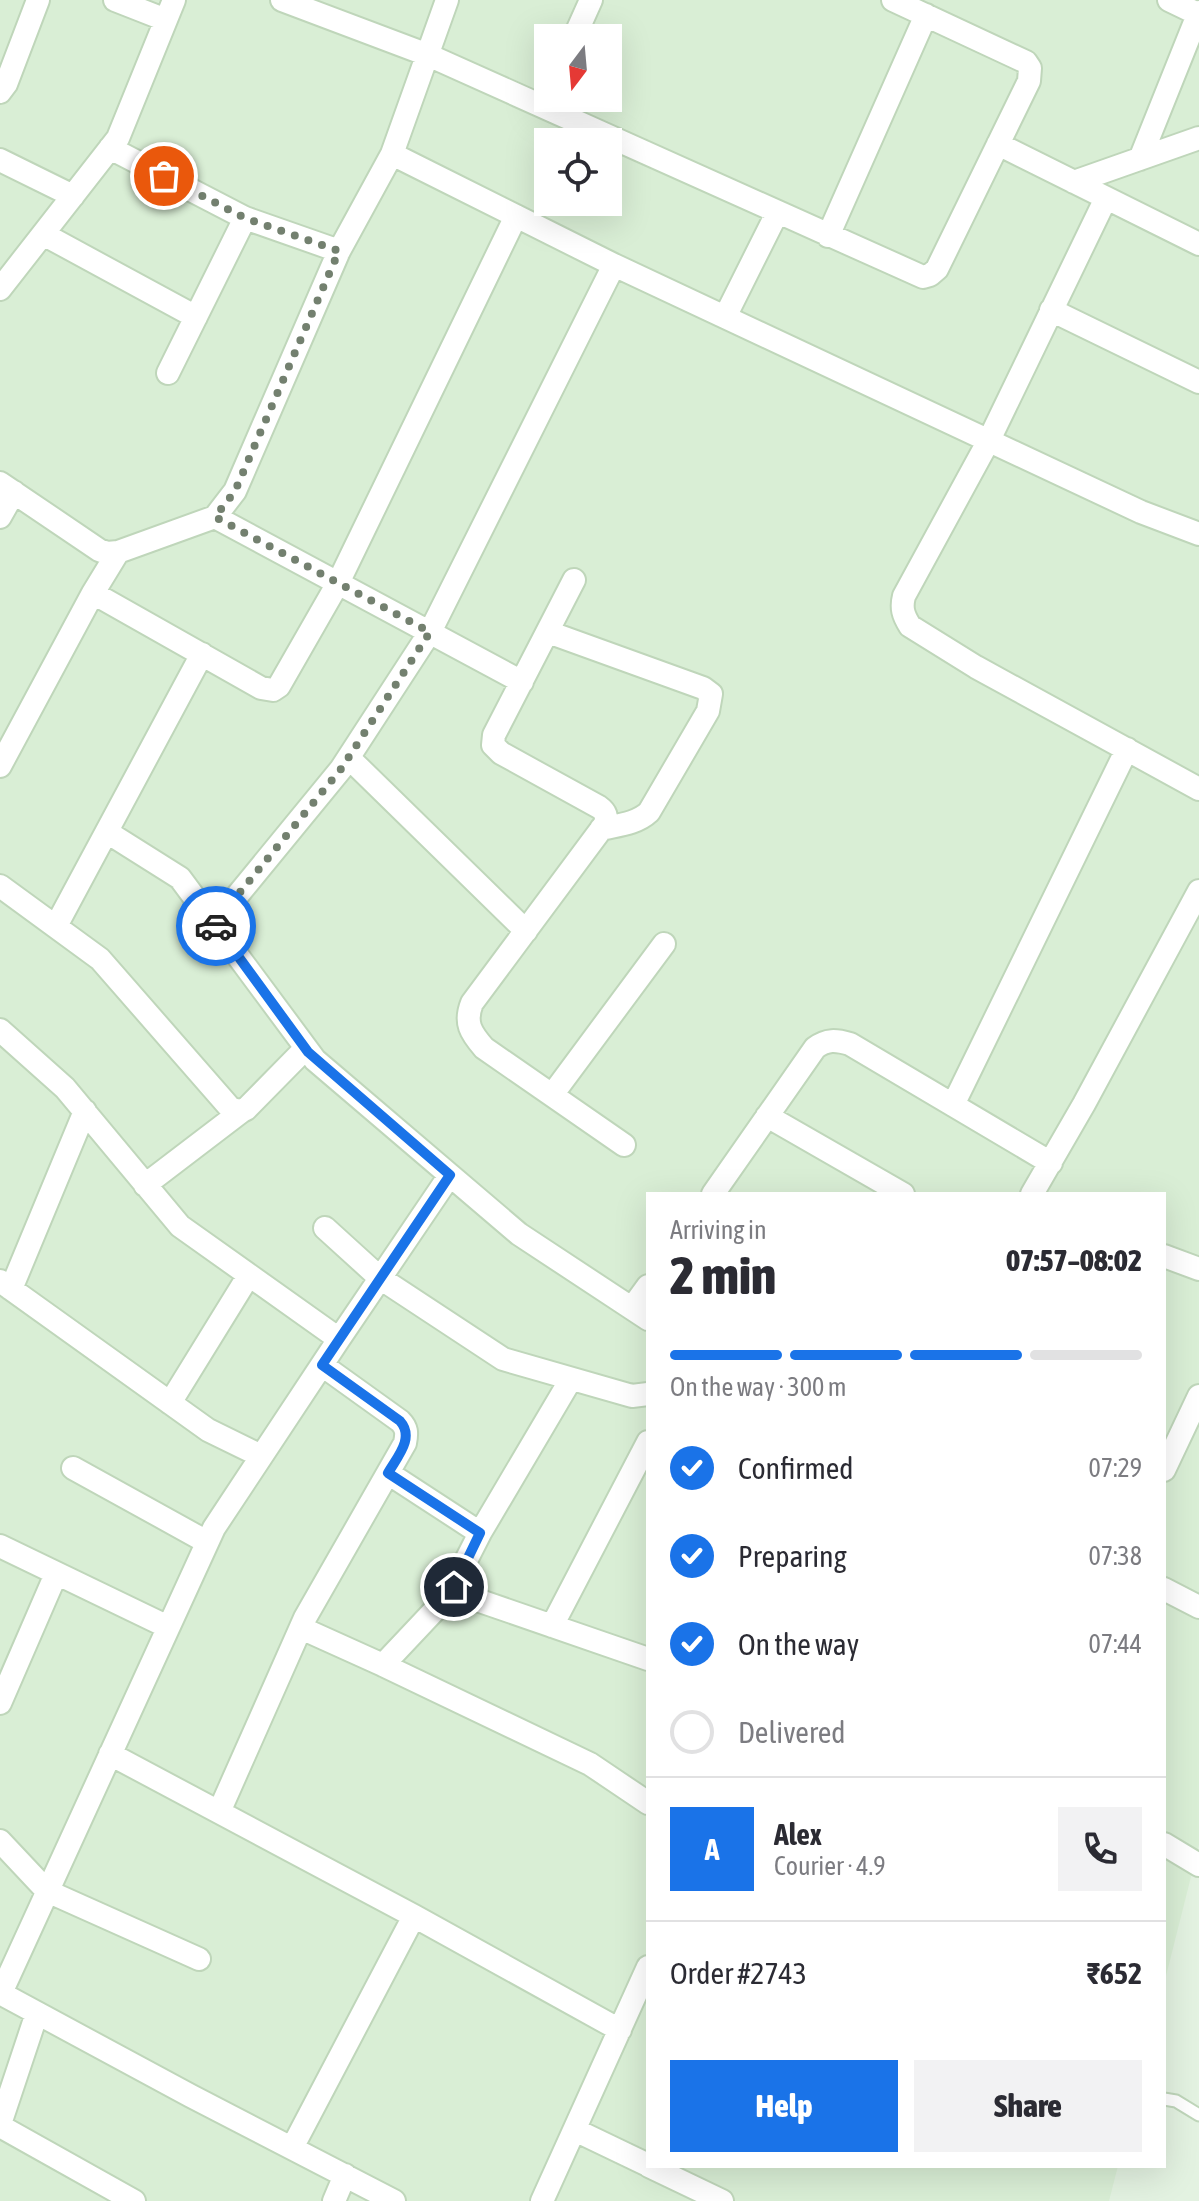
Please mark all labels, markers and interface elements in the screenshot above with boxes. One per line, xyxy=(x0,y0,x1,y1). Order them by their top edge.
north arrow xyxy=(534,24,622,112)
map controls xyxy=(534,24,622,216)
button: locate xyxy=(534,128,622,216)
pin xyxy=(130,142,198,210)
icon: bag xyxy=(142,154,186,198)
courier xyxy=(176,886,256,966)
icon: car xyxy=(194,904,238,948)
text: Arriving in xyxy=(670,1215,767,1245)
text: 07:57–08:02 xyxy=(1006,1243,1142,1277)
text: 2 min xyxy=(670,1245,776,1305)
text: On the way · 300 m xyxy=(670,1372,847,1402)
icon: check xyxy=(670,1446,714,1490)
text: Confirmed xyxy=(738,1451,853,1485)
text: 07:29 xyxy=(1088,1453,1142,1483)
icon: check xyxy=(670,1534,714,1578)
text: Preparing xyxy=(738,1539,847,1573)
text: 07:38 xyxy=(1088,1541,1142,1571)
pin xyxy=(420,1553,488,1621)
icon: home xyxy=(432,1565,476,1609)
icon: check xyxy=(670,1622,714,1666)
text: On the way xyxy=(738,1627,859,1661)
text: 07:44 xyxy=(1088,1629,1142,1659)
text: Delivered xyxy=(738,1715,846,1749)
button: phone xyxy=(1058,1807,1142,1891)
text: Alex xyxy=(774,1817,822,1851)
text: A xyxy=(705,1832,719,1866)
text: Courier · 4.9 xyxy=(774,1851,885,1881)
text: Order #2743 xyxy=(670,1956,807,1990)
text: ₹652 xyxy=(1087,1956,1142,1990)
button: Help xyxy=(670,2060,898,2152)
button: Share xyxy=(914,2060,1142,2152)

